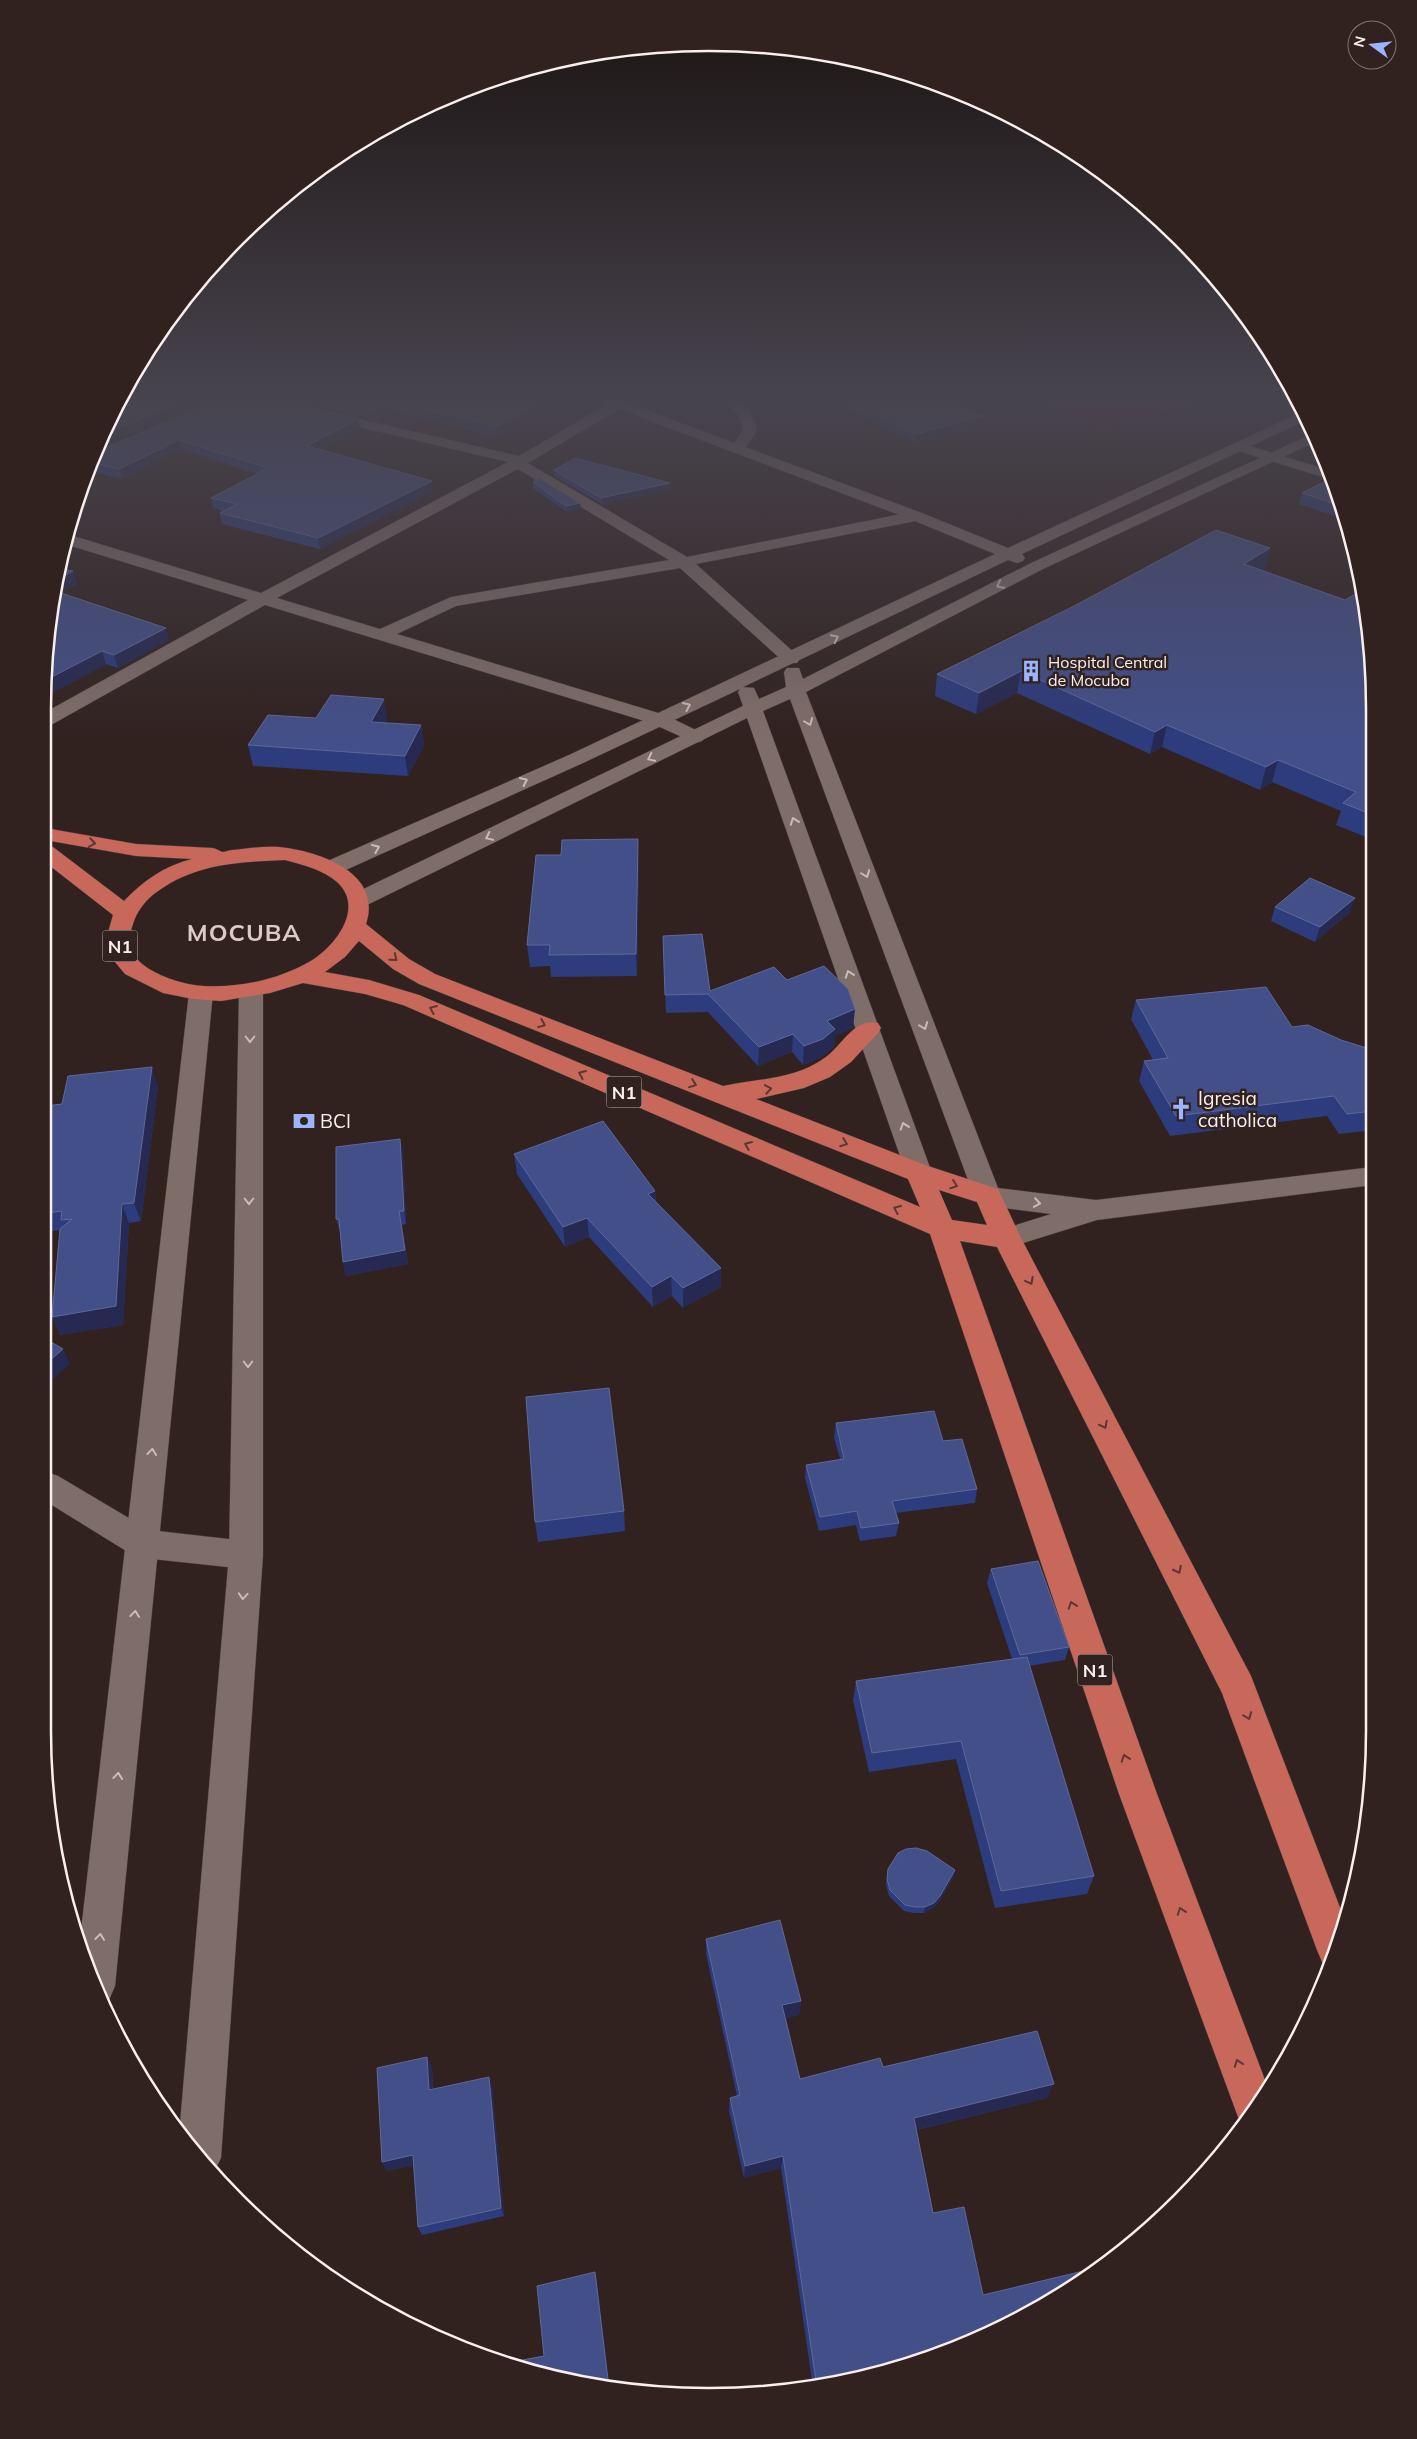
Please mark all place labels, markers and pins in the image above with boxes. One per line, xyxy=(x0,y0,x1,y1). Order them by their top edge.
place label: Hospital Central de Mocuba xyxy=(1048,652,1167,690)
building icon: Hospital Central de Mocuba xyxy=(1018,658,1044,684)
place label: Igresia catholica xyxy=(1198,1086,1277,1132)
church icon: Igresia catholica xyxy=(1168,1096,1194,1122)
bank icon: BCI xyxy=(291,1108,317,1134)
place label: BCI xyxy=(320,1109,351,1133)

